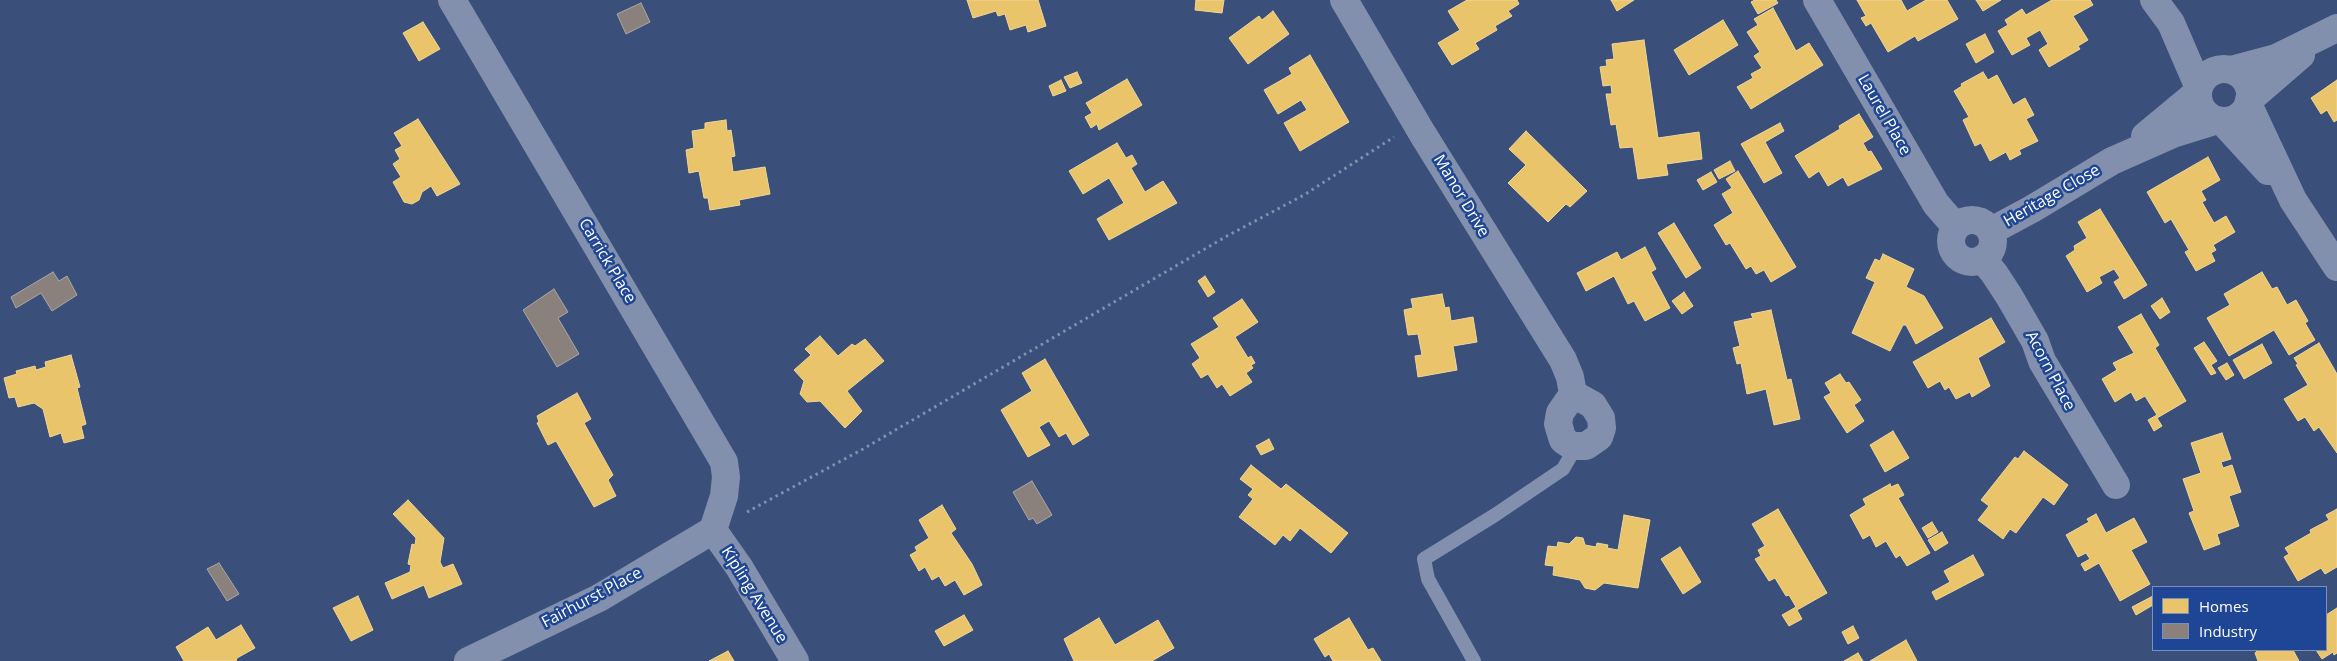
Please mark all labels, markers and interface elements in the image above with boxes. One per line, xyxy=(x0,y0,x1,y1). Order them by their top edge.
street label: Laurel Place xyxy=(1853,71,1915,159)
street label: Manor Drive xyxy=(1429,151,1493,241)
street label: Heritage Close xyxy=(2000,161,2104,231)
street label: Carrick Place xyxy=(574,215,640,307)
street label: Acorn Place xyxy=(2021,328,2079,414)
street label: Kipling Avenue xyxy=(717,543,791,647)
street label: Fairhurst Place xyxy=(539,564,645,632)
legend xyxy=(2152,586,2327,651)
text: Homes xyxy=(2199,596,2249,616)
text: Industry xyxy=(2199,621,2257,641)

